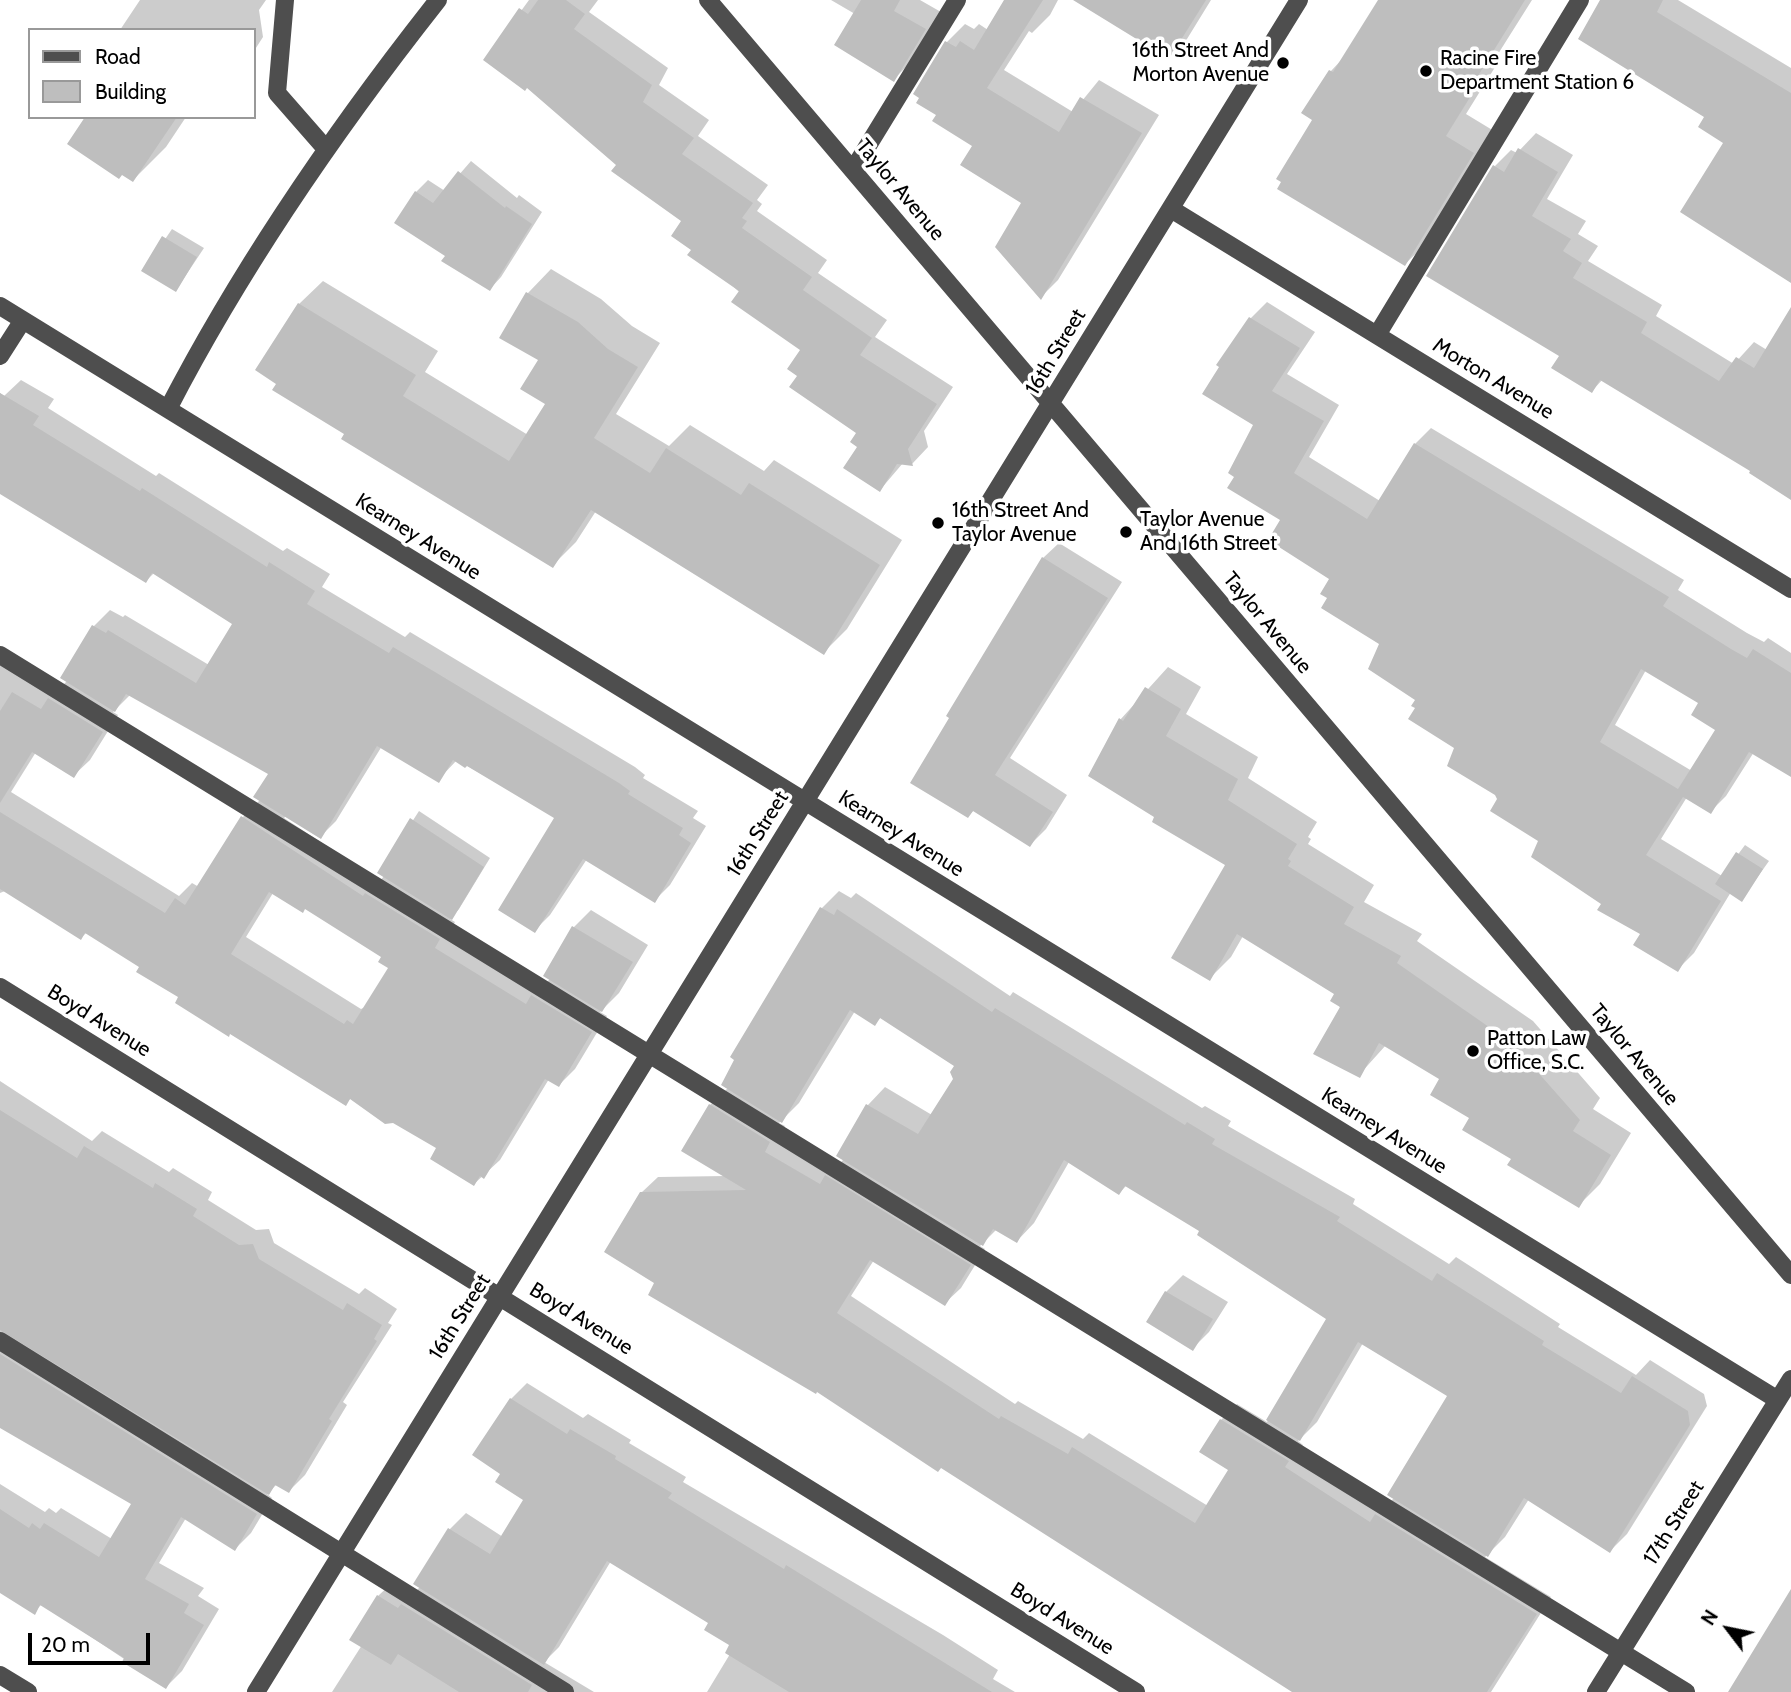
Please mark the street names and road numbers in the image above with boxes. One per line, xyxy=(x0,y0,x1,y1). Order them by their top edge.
street label: Taylor Avenue xyxy=(850,134,950,246)
street label: 16th Street xyxy=(1020,304,1092,400)
street label: Morton Avenue xyxy=(1428,333,1558,425)
street label: Kearney Avenue xyxy=(351,488,485,586)
street label: Taylor Avenue xyxy=(1217,567,1317,679)
street label: Kearney Avenue xyxy=(834,785,968,883)
street label: 16th Street xyxy=(722,787,794,881)
street label: Boyd Avenue xyxy=(43,979,155,1063)
street label: Taylor Avenue xyxy=(1584,999,1684,1111)
street label: Kearney Avenue xyxy=(1317,1082,1451,1180)
street label: 16th Street xyxy=(424,1270,496,1364)
street label: Boyd Avenue xyxy=(525,1277,637,1361)
street label: 17th Street xyxy=(1638,1476,1710,1570)
street label: Boyd Avenue xyxy=(1006,1577,1118,1661)

